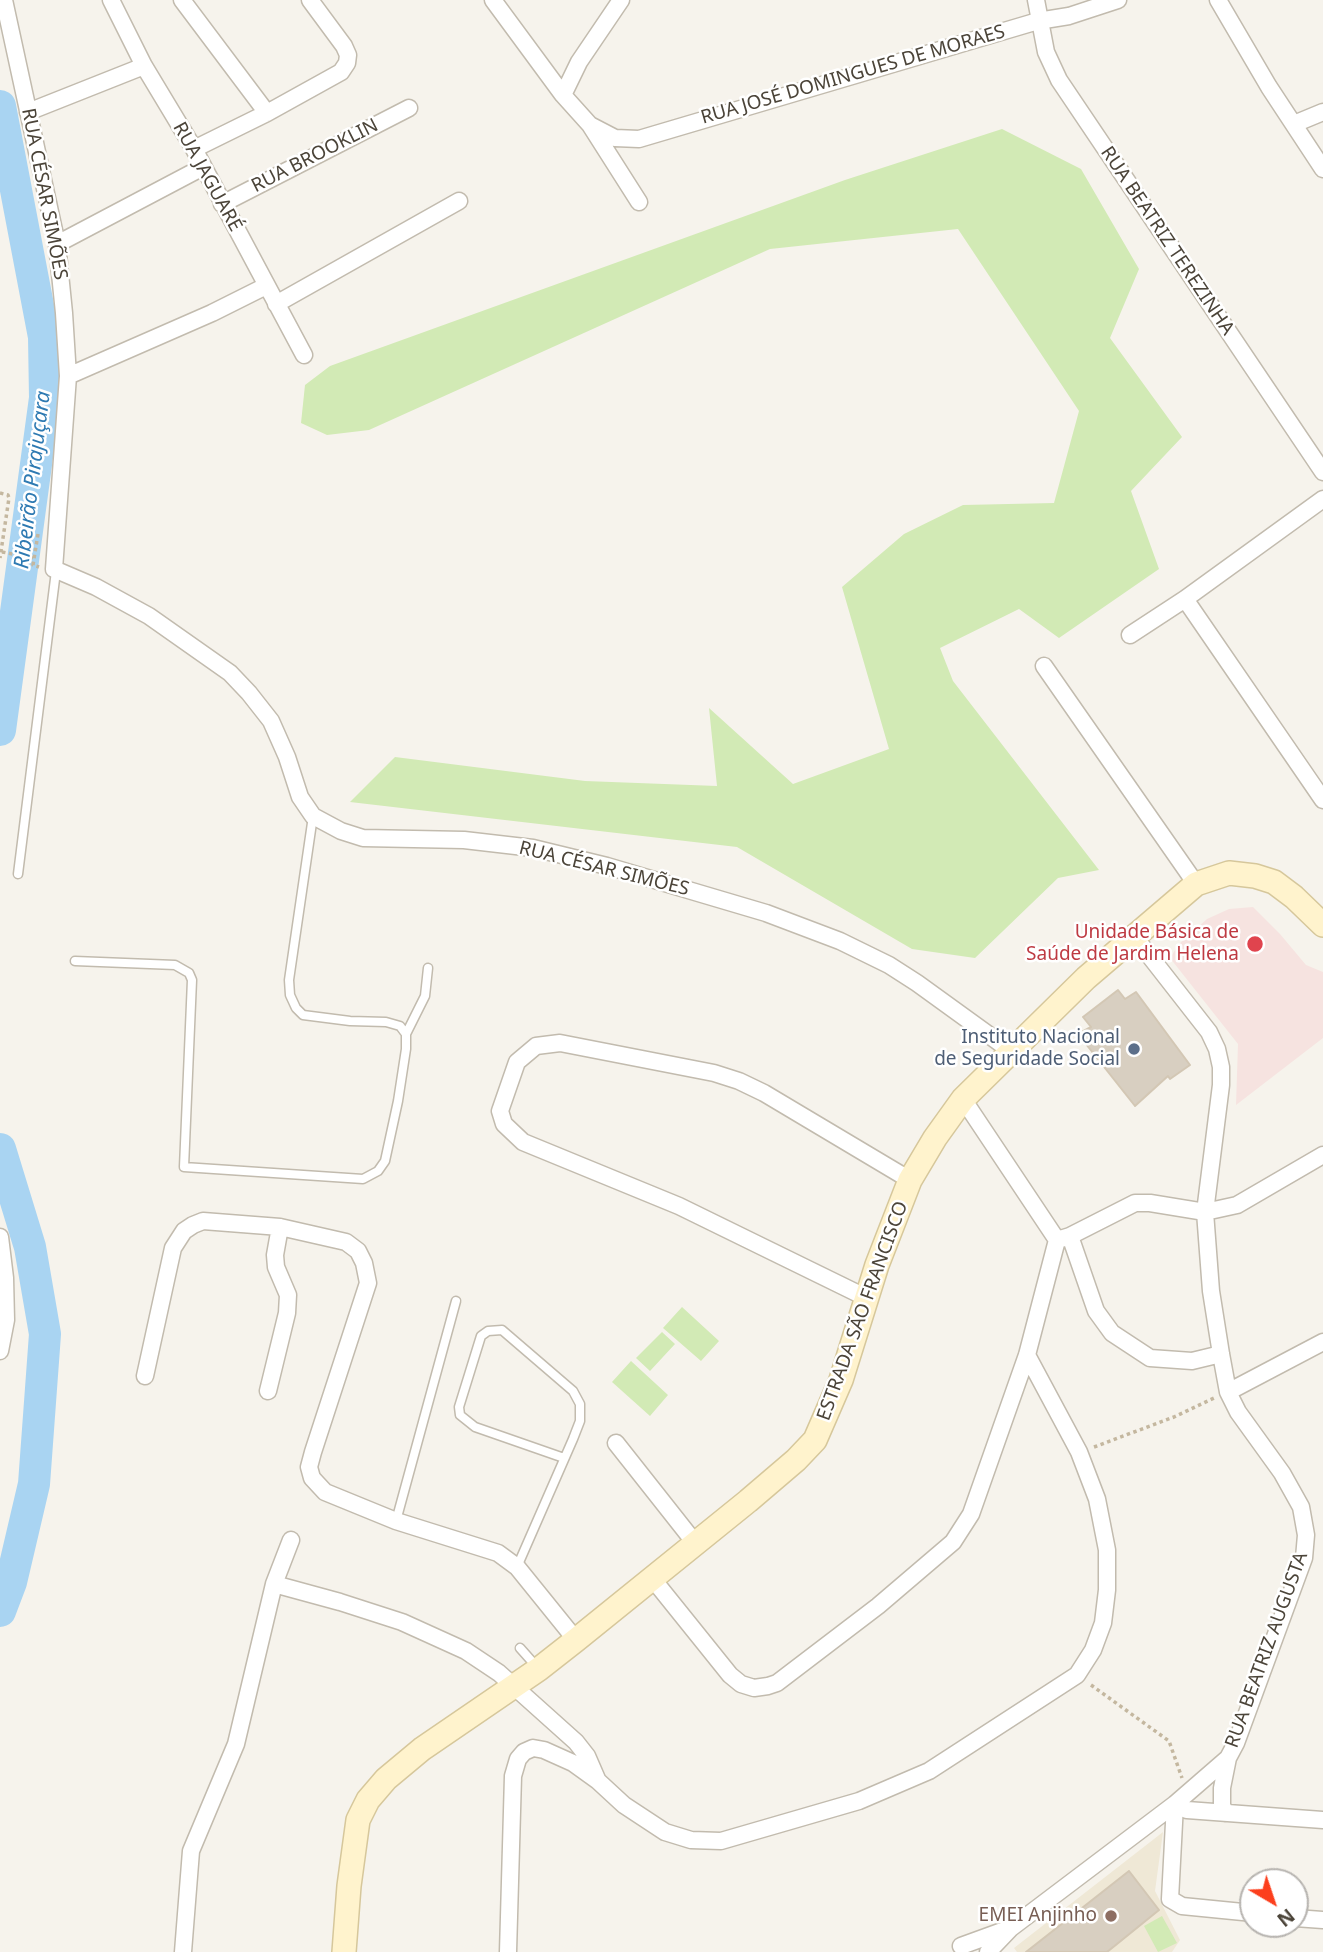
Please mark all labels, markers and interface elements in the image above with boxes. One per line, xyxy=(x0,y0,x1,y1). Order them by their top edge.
street label: RUA JOSÉ DOMINGUES DE MORAES xyxy=(698,21,1008,129)
street label: RUA CÉSAR SIMÕES xyxy=(16,106,72,282)
street label: RUA BROOKLIN xyxy=(248,114,382,198)
street label: RUA JAGUARÉ xyxy=(168,118,246,236)
street label: RUA BEATRIZ TEREZINHA xyxy=(1095,142,1239,340)
water label: Ribeirão Pirajuçara xyxy=(10,390,56,570)
street label: RUA CÉSAR SIMÕES xyxy=(517,837,691,901)
place label: Unidade Básica de Saúde de Jardim Helena xyxy=(1026,922,1239,966)
marker: Unidade Básica de Saúde de Jardim Helena xyxy=(1245,934,1265,954)
place label: Instituto Nacional de Seguridade Social xyxy=(934,1027,1120,1071)
marker: Instituto Nacional de Seguridade Social xyxy=(1126,1041,1142,1057)
street label: ESTRADA SÃO FRANCISCO xyxy=(813,1198,913,1424)
street label: RUA BEATRIZ AUGUSTA xyxy=(1221,1549,1313,1751)
north arrow xyxy=(1239,1868,1309,1938)
text: N xyxy=(1272,1903,1300,1933)
place label: EMEI Anjinho xyxy=(979,1905,1097,1927)
marker: EMEI Anjinho xyxy=(1103,1908,1119,1924)

